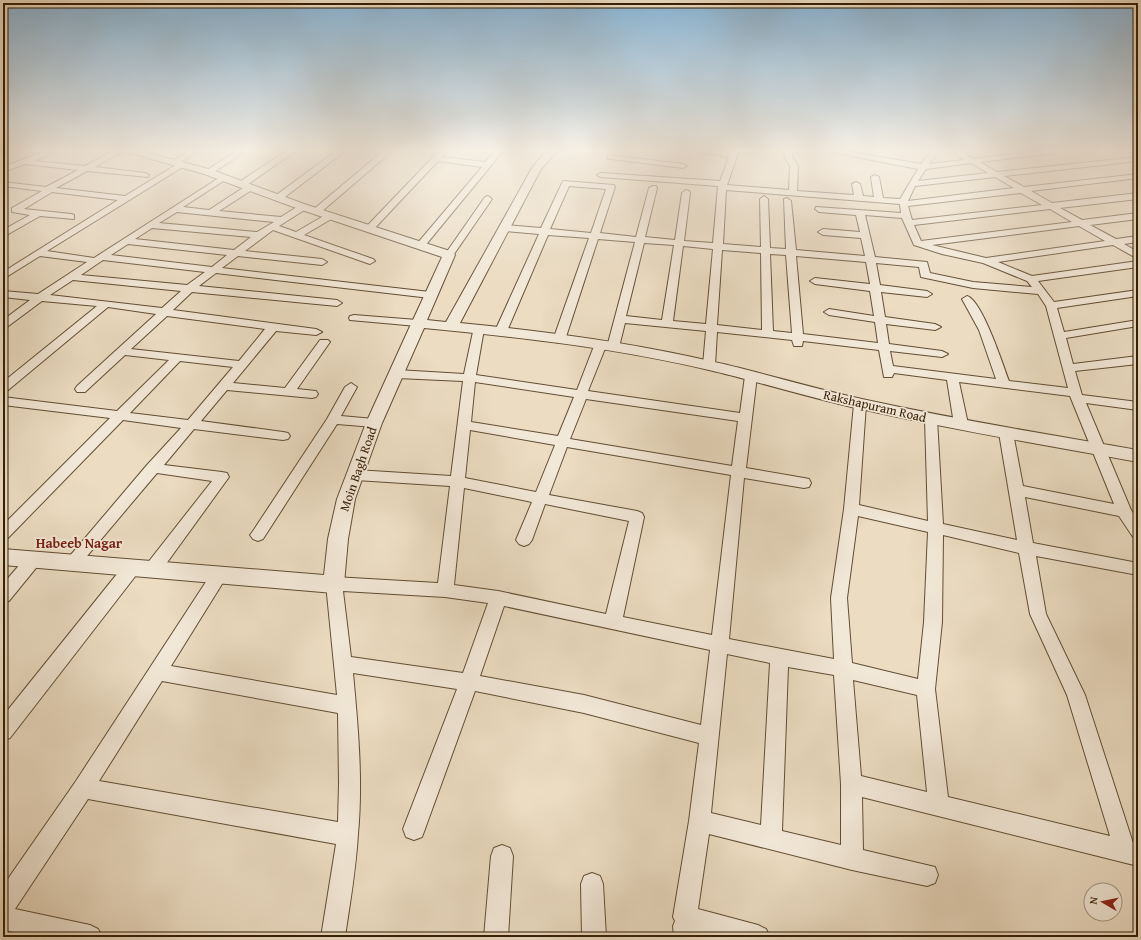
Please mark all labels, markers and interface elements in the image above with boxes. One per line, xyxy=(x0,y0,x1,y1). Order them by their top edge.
street label: Rakshapuram Road xyxy=(822,385,928,427)
street label: Moin Bagh Road xyxy=(335,424,381,514)
district label: Habeeb Nagar xyxy=(36,533,123,553)
north arrow xyxy=(1083,882,1123,922)
text: N xyxy=(1085,895,1102,905)

